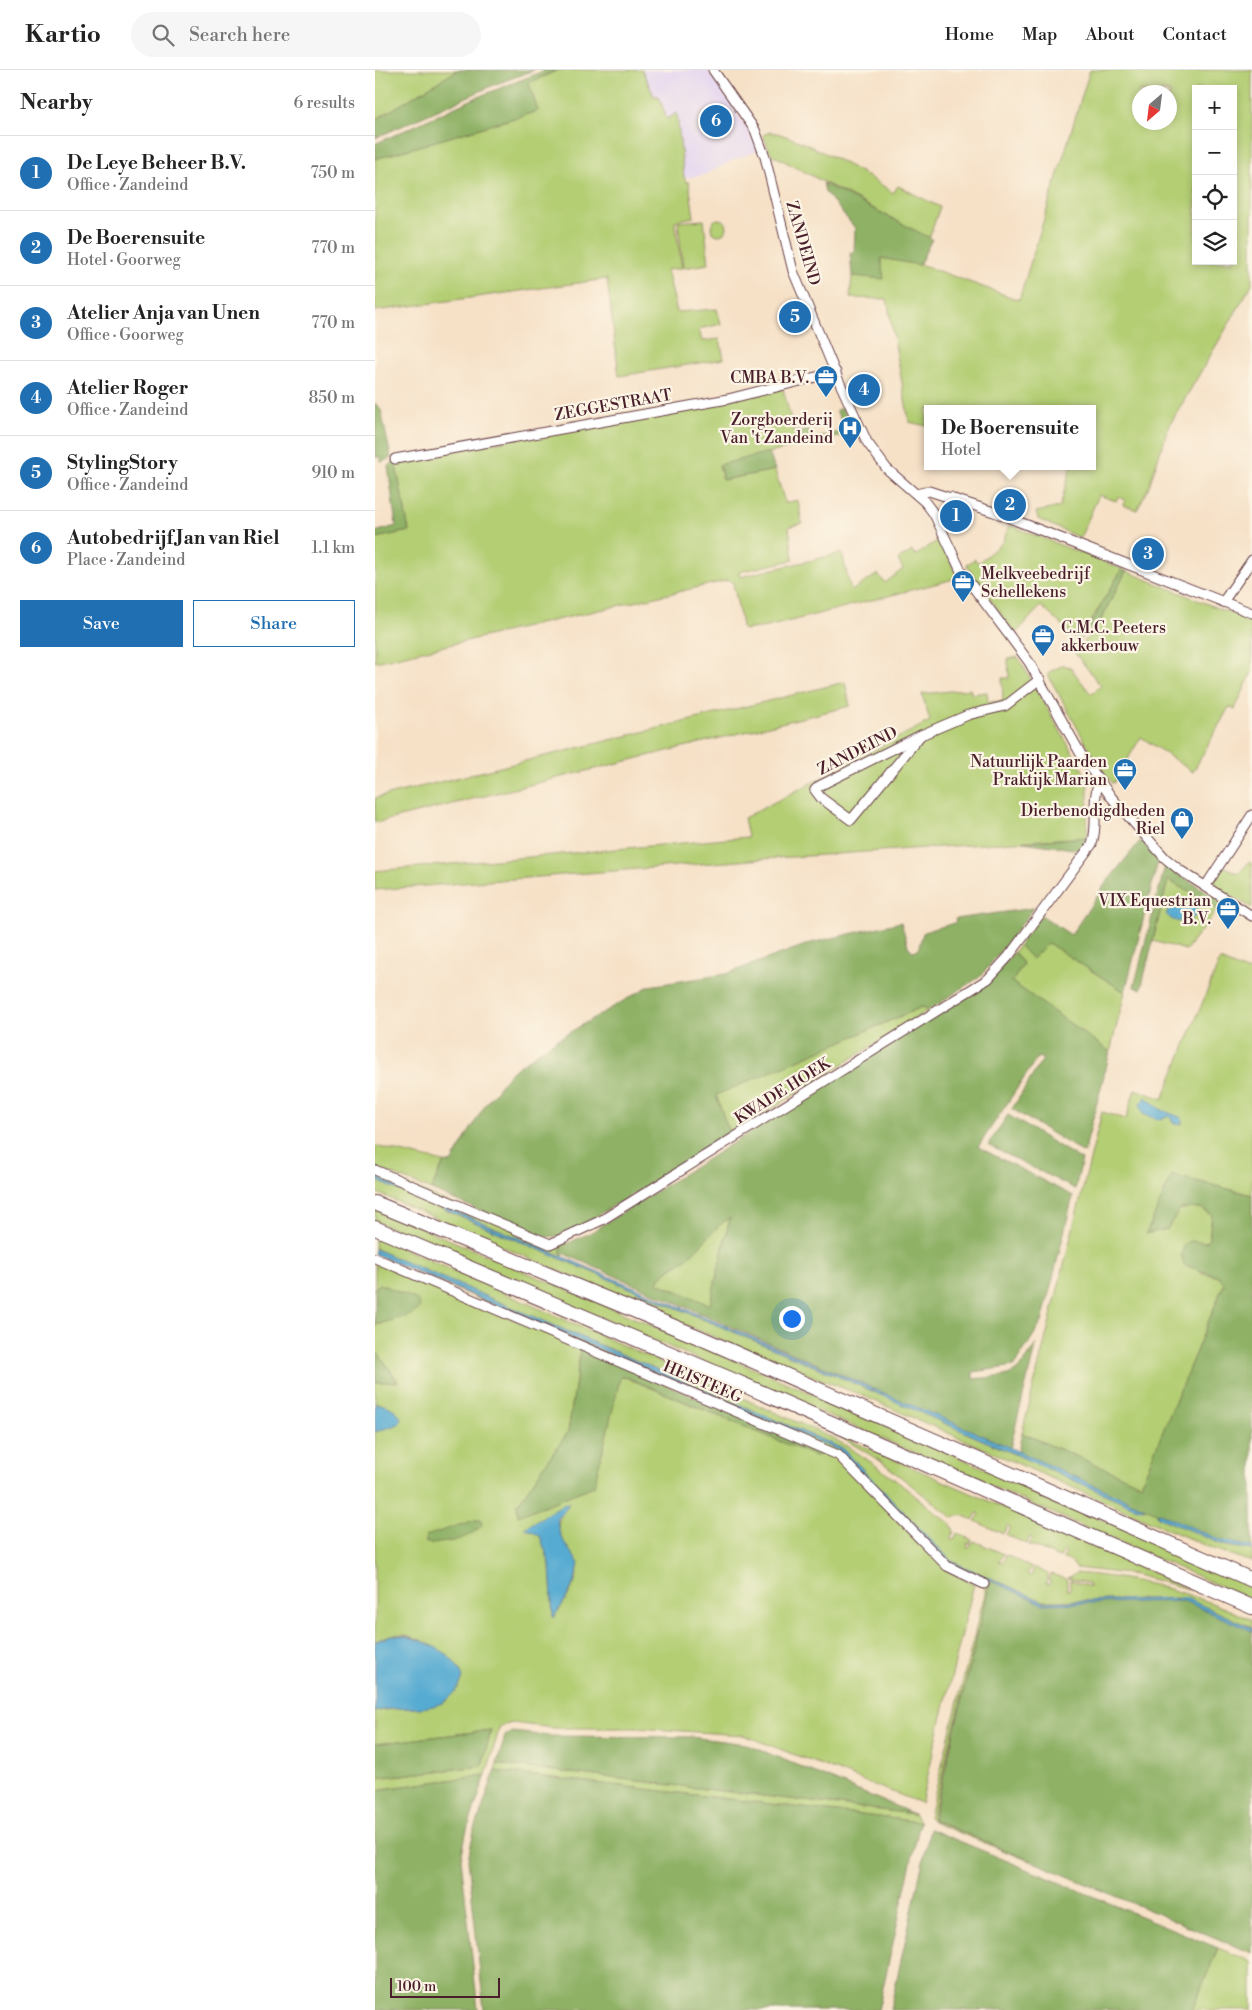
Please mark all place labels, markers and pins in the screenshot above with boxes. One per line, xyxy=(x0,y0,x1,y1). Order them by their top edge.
pin: 6 xyxy=(700,102,732,140)
pin: 5 xyxy=(779,298,811,336)
office icon: CMBA B.V. xyxy=(813,364,839,398)
place label: CMBA B.V. xyxy=(730,368,809,388)
pin: 4 xyxy=(848,371,880,409)
place label: Zorgboerderij Van 't Zandeind xyxy=(719,410,833,448)
hospital icon: Zorgboerderij Van 't Zandeind xyxy=(837,415,863,449)
pin: 2 xyxy=(994,486,1026,524)
pin: 1 xyxy=(940,497,972,535)
pin: 3 xyxy=(1132,535,1164,573)
place label: Melkveebedrijf Schellekens xyxy=(981,564,1091,602)
office icon: Melkveebedrijf Schellekens xyxy=(950,569,976,603)
place label: C.M.C. Peeters akkerbouw xyxy=(1061,618,1166,656)
office icon: C.M.C. Peeters akkerbouw xyxy=(1030,623,1056,657)
place label: Natuurlijk Paarden Praktijk Marian xyxy=(970,752,1107,790)
office icon: Natuurlijk Paarden Praktijk Marian xyxy=(1112,757,1138,791)
place label: Dierbenodigdheden Riel xyxy=(1021,801,1165,839)
shop icon: Dierbenodigdheden Riel xyxy=(1169,806,1195,840)
place label: VIX Equestrian B.V. xyxy=(1097,891,1211,929)
office icon: VIX Equestrian B.V. xyxy=(1215,896,1241,930)

